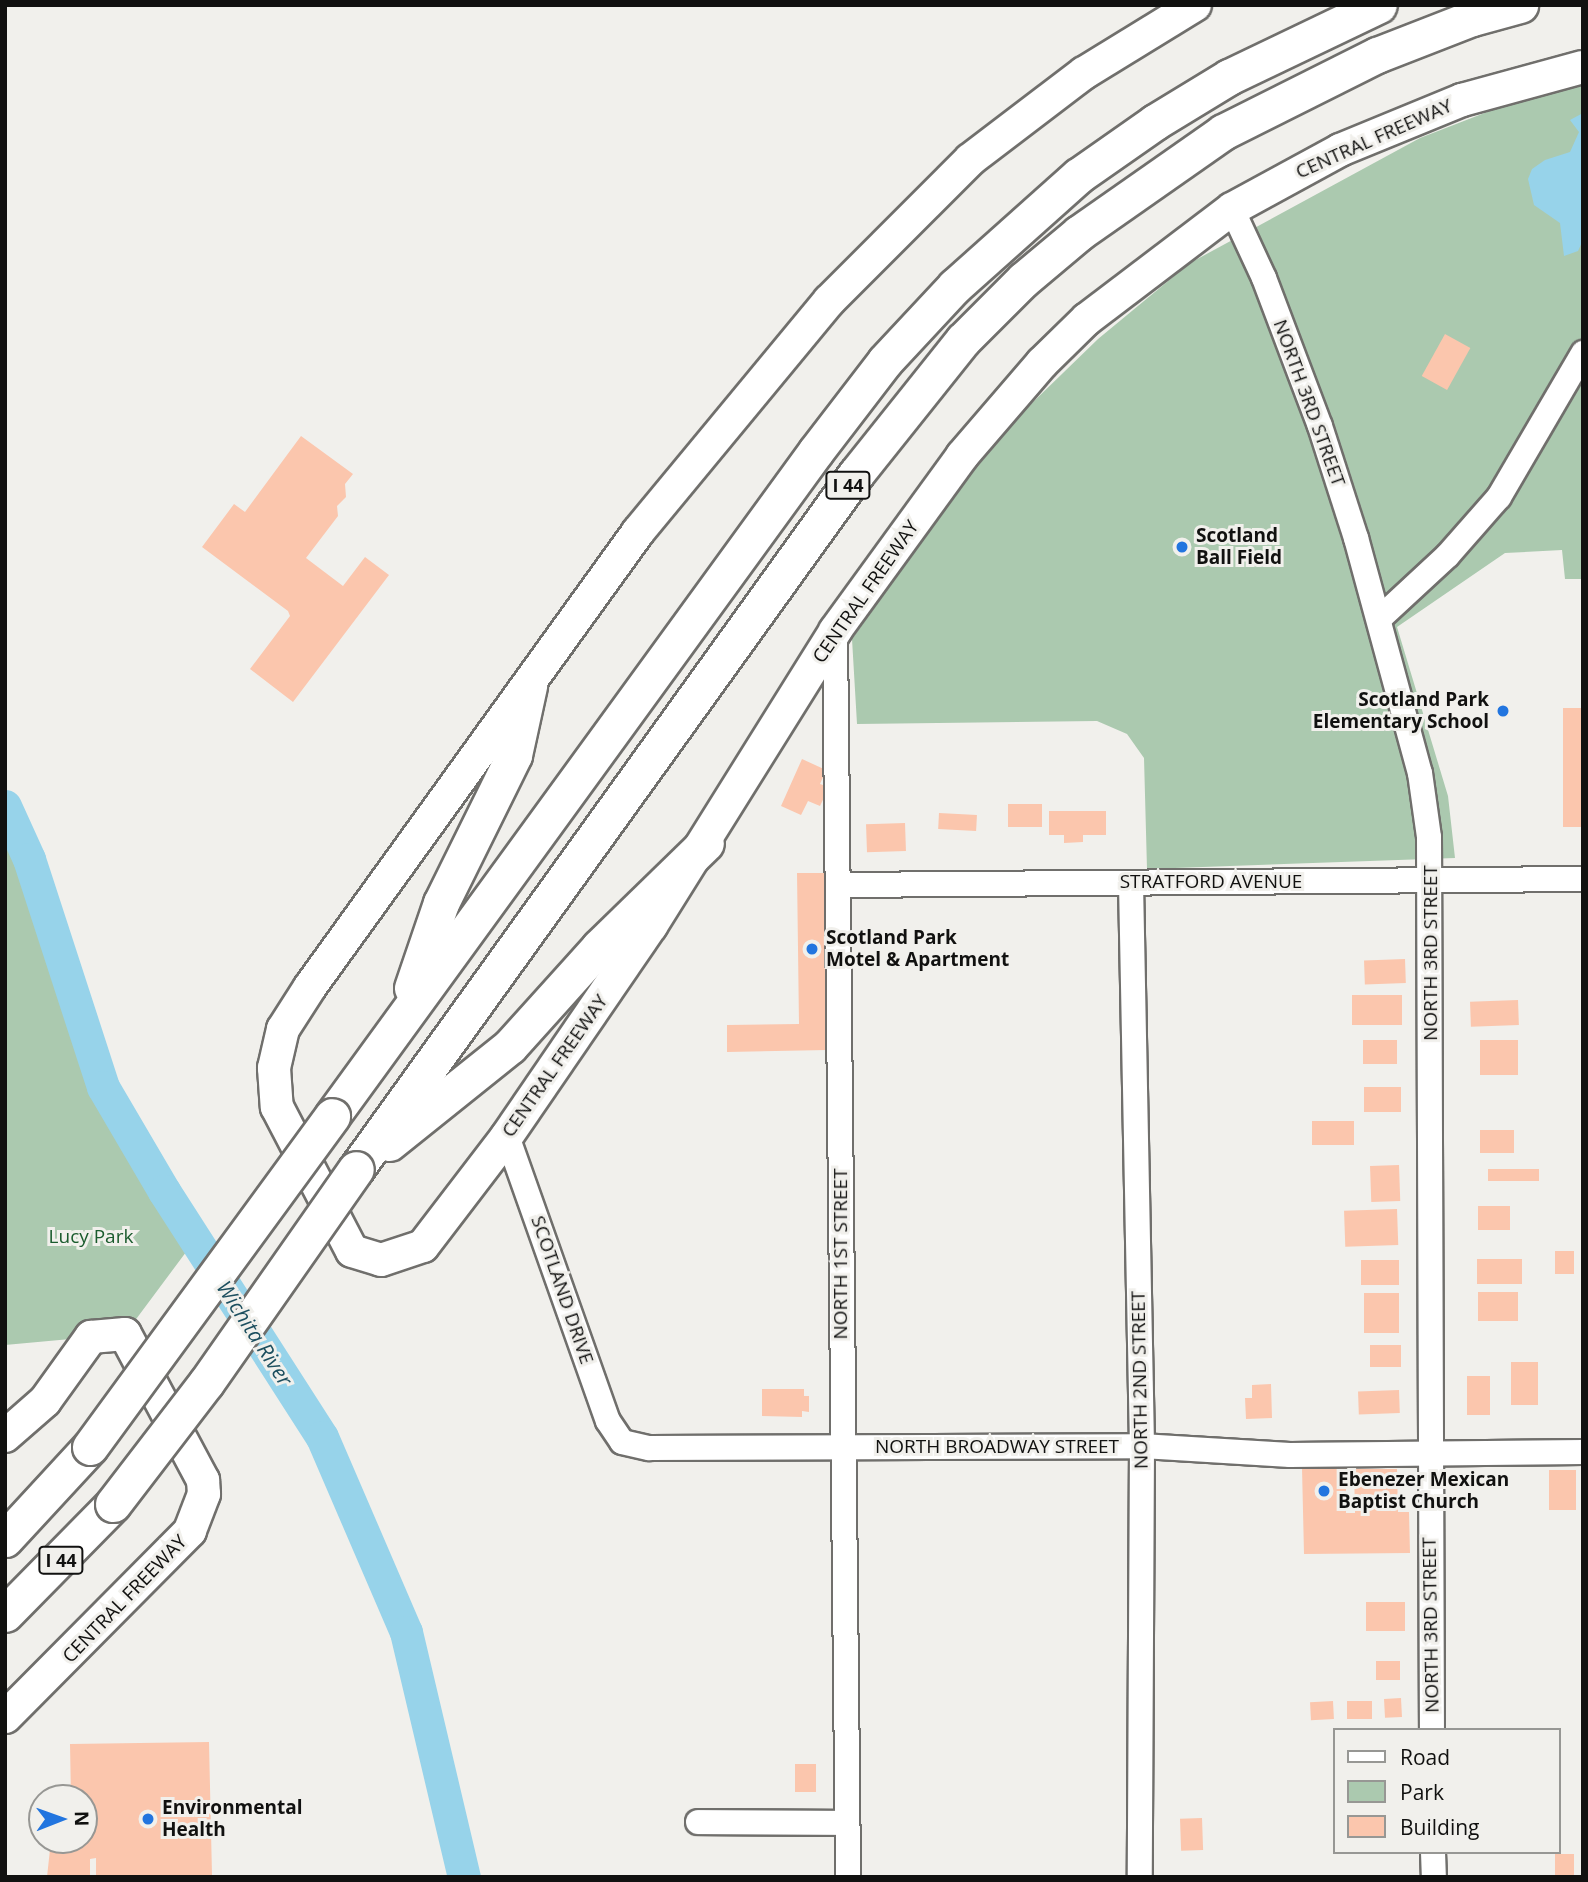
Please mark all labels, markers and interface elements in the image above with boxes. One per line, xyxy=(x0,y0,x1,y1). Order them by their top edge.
street label: CENTRAL FREEWAY xyxy=(1292,94,1456,184)
street label: NORTH 3RD STREET xyxy=(1268,317,1350,489)
road number: I 44 xyxy=(825,471,871,500)
street label: CENTRAL FREEWAY xyxy=(808,516,924,668)
place label: Scotland Ball Field xyxy=(1196,525,1282,569)
marker: Scotland Ball Field xyxy=(1174,539,1190,555)
place label: Scotland Park Elementary School xyxy=(1313,689,1489,733)
marker: Scotland Park Elementary School xyxy=(1495,703,1511,719)
street label: NORTH 3RD STREET xyxy=(1420,865,1442,1041)
street label: STRATFORD AVENUE xyxy=(1120,871,1302,893)
place label: Scotland Park Motel & Apartment xyxy=(826,927,1009,971)
marker: Scotland Park Motel & Apartment xyxy=(804,941,820,957)
street label: CENTRAL FREEWAY xyxy=(497,990,613,1142)
street label: NORTH 1ST STREET xyxy=(830,1168,852,1340)
street label: SCOTLAND DRIVE xyxy=(526,1213,598,1367)
park label: Lucy Park xyxy=(49,1226,133,1248)
water label: Wichita River xyxy=(212,1276,298,1390)
street label: NORTH 2ND STREET xyxy=(1127,1291,1153,1469)
street label: NORTH BROADWAY STREET xyxy=(875,1436,1119,1458)
place label: Ebenezer Mexican Baptist Church xyxy=(1338,1469,1509,1513)
marker: Ebenezer Mexican Baptist Church xyxy=(1316,1483,1332,1499)
street label: CENTRAL FREEWAY xyxy=(58,1530,192,1668)
street label: NORTH 3RD STREET xyxy=(1418,1537,1444,1713)
road number: I 44 xyxy=(38,1546,84,1574)
legend xyxy=(1332,1728,1560,1854)
text: Road xyxy=(1400,1743,1450,1771)
text: Park xyxy=(1400,1778,1444,1806)
north arrow xyxy=(28,1784,98,1854)
place label: Environmental Health xyxy=(162,1797,303,1841)
text: N xyxy=(69,1811,95,1827)
marker: Environmental Health xyxy=(140,1811,156,1827)
text: Building xyxy=(1400,1813,1479,1841)

